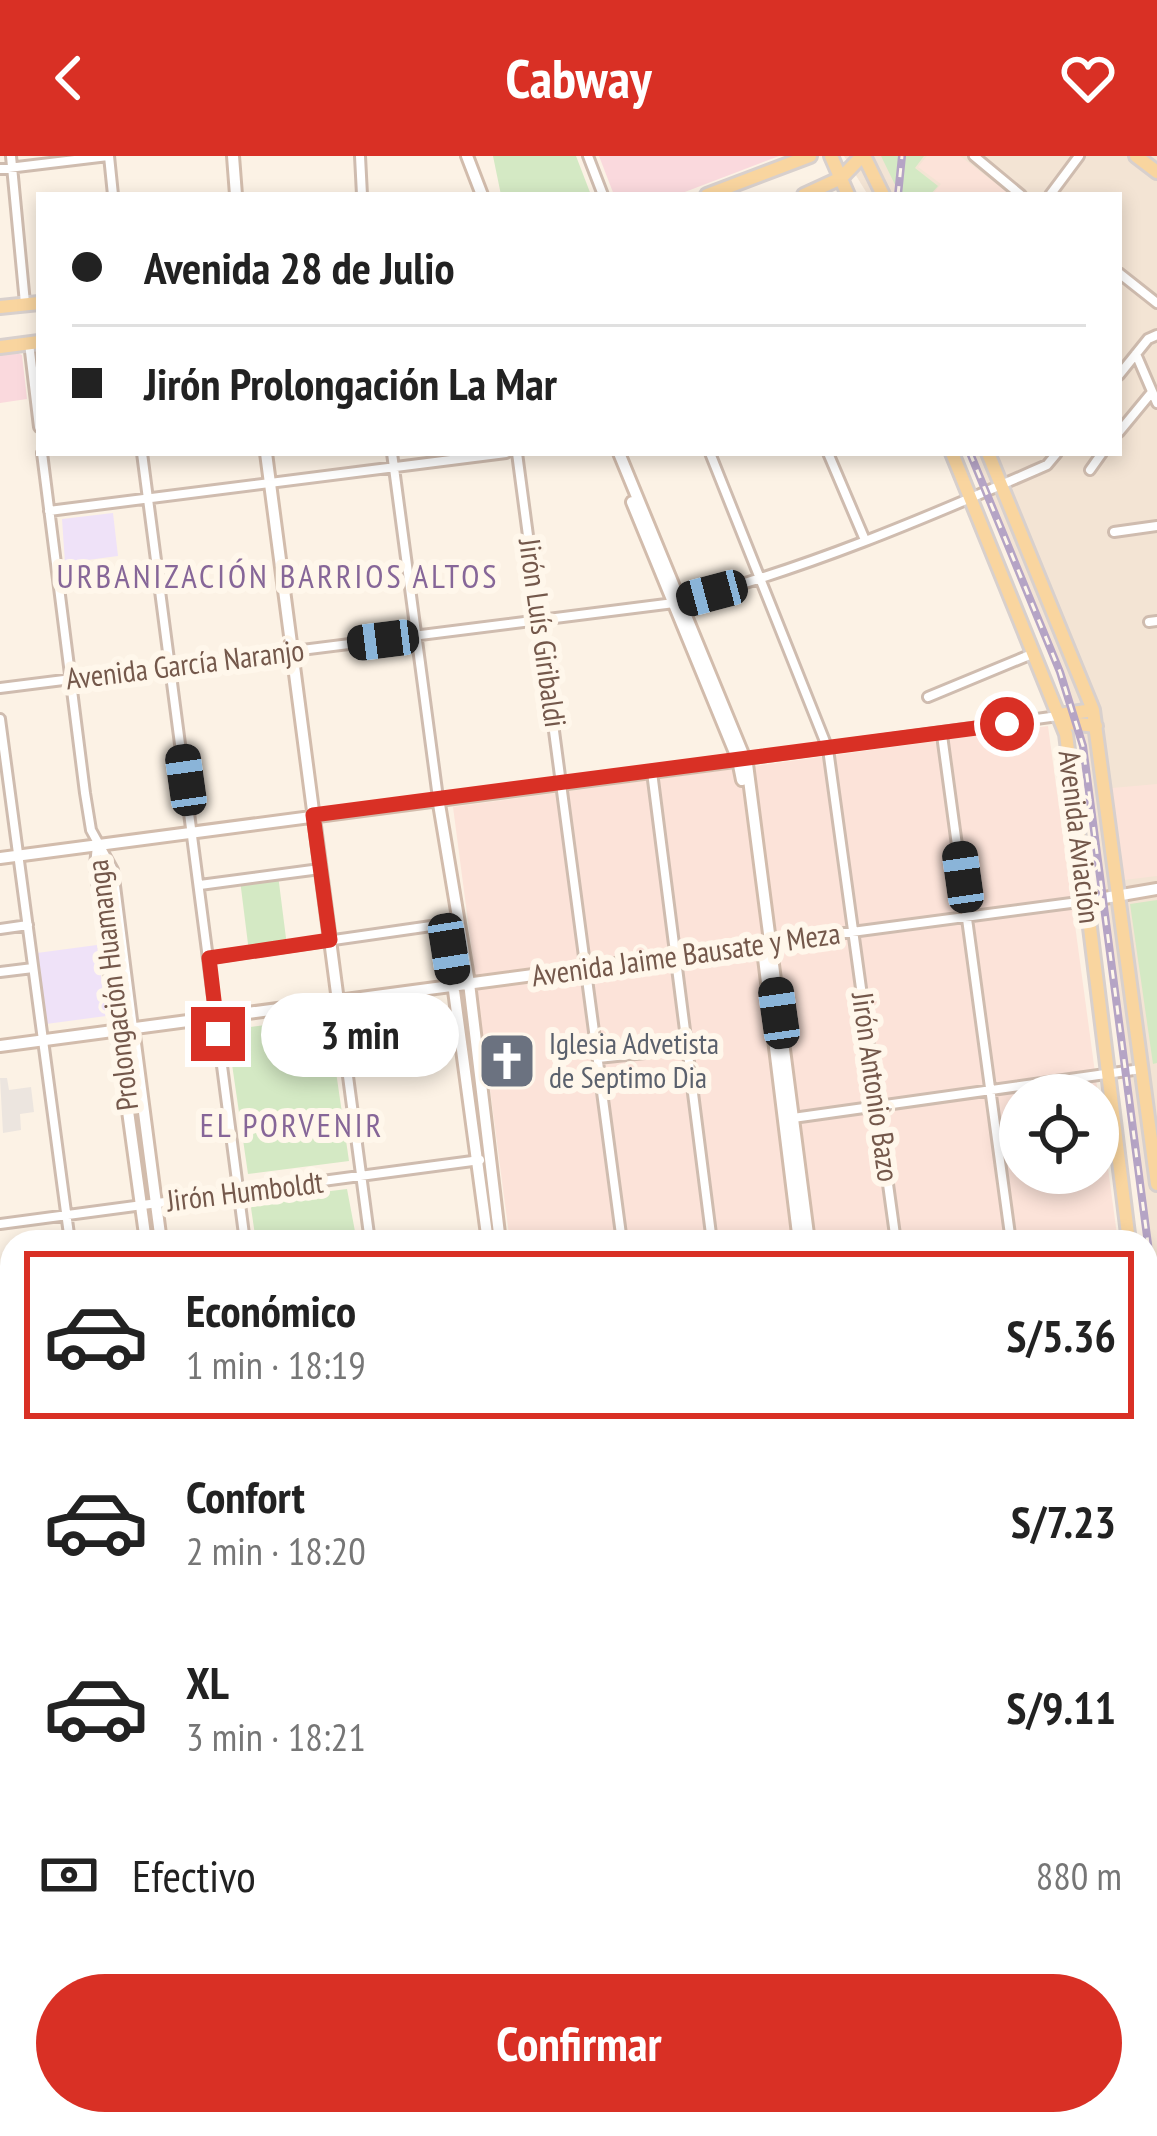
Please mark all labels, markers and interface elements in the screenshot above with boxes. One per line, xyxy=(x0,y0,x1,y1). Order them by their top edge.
text: Cabway xyxy=(505,43,652,113)
icon: back xyxy=(36,45,102,111)
icon: heart xyxy=(1055,45,1121,111)
text: Avenida 28 de Julio xyxy=(144,238,454,296)
text: Jirón Prolongación La Mar xyxy=(144,354,557,412)
street label: Jirón Luís Giribaldi xyxy=(511,535,576,730)
district label: URBANIZACIÓN BARRIOS ALTOS xyxy=(57,554,499,597)
car xyxy=(673,566,751,620)
car xyxy=(345,618,421,662)
street label: Avenida García Naranjo xyxy=(63,630,306,697)
route start xyxy=(980,697,1034,751)
car xyxy=(163,742,209,818)
street label: Avenida Aviación xyxy=(1051,748,1110,926)
car xyxy=(940,839,986,915)
street label: Prolongación Huamanga xyxy=(77,858,146,1113)
car xyxy=(426,911,472,987)
street label: Avenida Jaime Bausate y Meza xyxy=(529,913,843,994)
car xyxy=(756,975,802,1051)
street label: Jirón Antonio Bazo xyxy=(844,989,909,1184)
callout: 3 min xyxy=(260,992,458,1076)
route end xyxy=(191,1007,245,1061)
text: 3 min xyxy=(321,1009,399,1060)
place label: Iglesia Advetista de Septimo Dia xyxy=(549,1023,719,1096)
church icon: Iglesia Advetista de Septimo Dia xyxy=(476,1030,538,1092)
map controls xyxy=(999,1074,1119,1194)
button: locate xyxy=(999,1074,1119,1194)
district label: EL PORVENIR xyxy=(200,1103,384,1146)
street label: Jirón Humboldt xyxy=(163,1161,326,1220)
icon: car xyxy=(42,1281,150,1389)
text: Económico xyxy=(186,1281,356,1339)
text: S/5.36 xyxy=(1006,1306,1116,1364)
text: 1 min · 18:19 xyxy=(186,1339,366,1390)
icon: car xyxy=(42,1467,150,1575)
text: Confort xyxy=(186,1467,305,1525)
text: S/7.23 xyxy=(1011,1492,1116,1550)
text: 2 min · 18:20 xyxy=(186,1525,366,1576)
icon: car xyxy=(42,1653,150,1761)
text: XL xyxy=(186,1653,229,1711)
text: S/9.11 xyxy=(1006,1678,1116,1736)
text: 3 min · 18:21 xyxy=(186,1711,366,1762)
icon: cash xyxy=(36,1842,102,1908)
text: Efectivo xyxy=(132,1846,256,1904)
text: 880 m xyxy=(1036,1850,1122,1901)
button: Confirmar xyxy=(36,1974,1122,2112)

